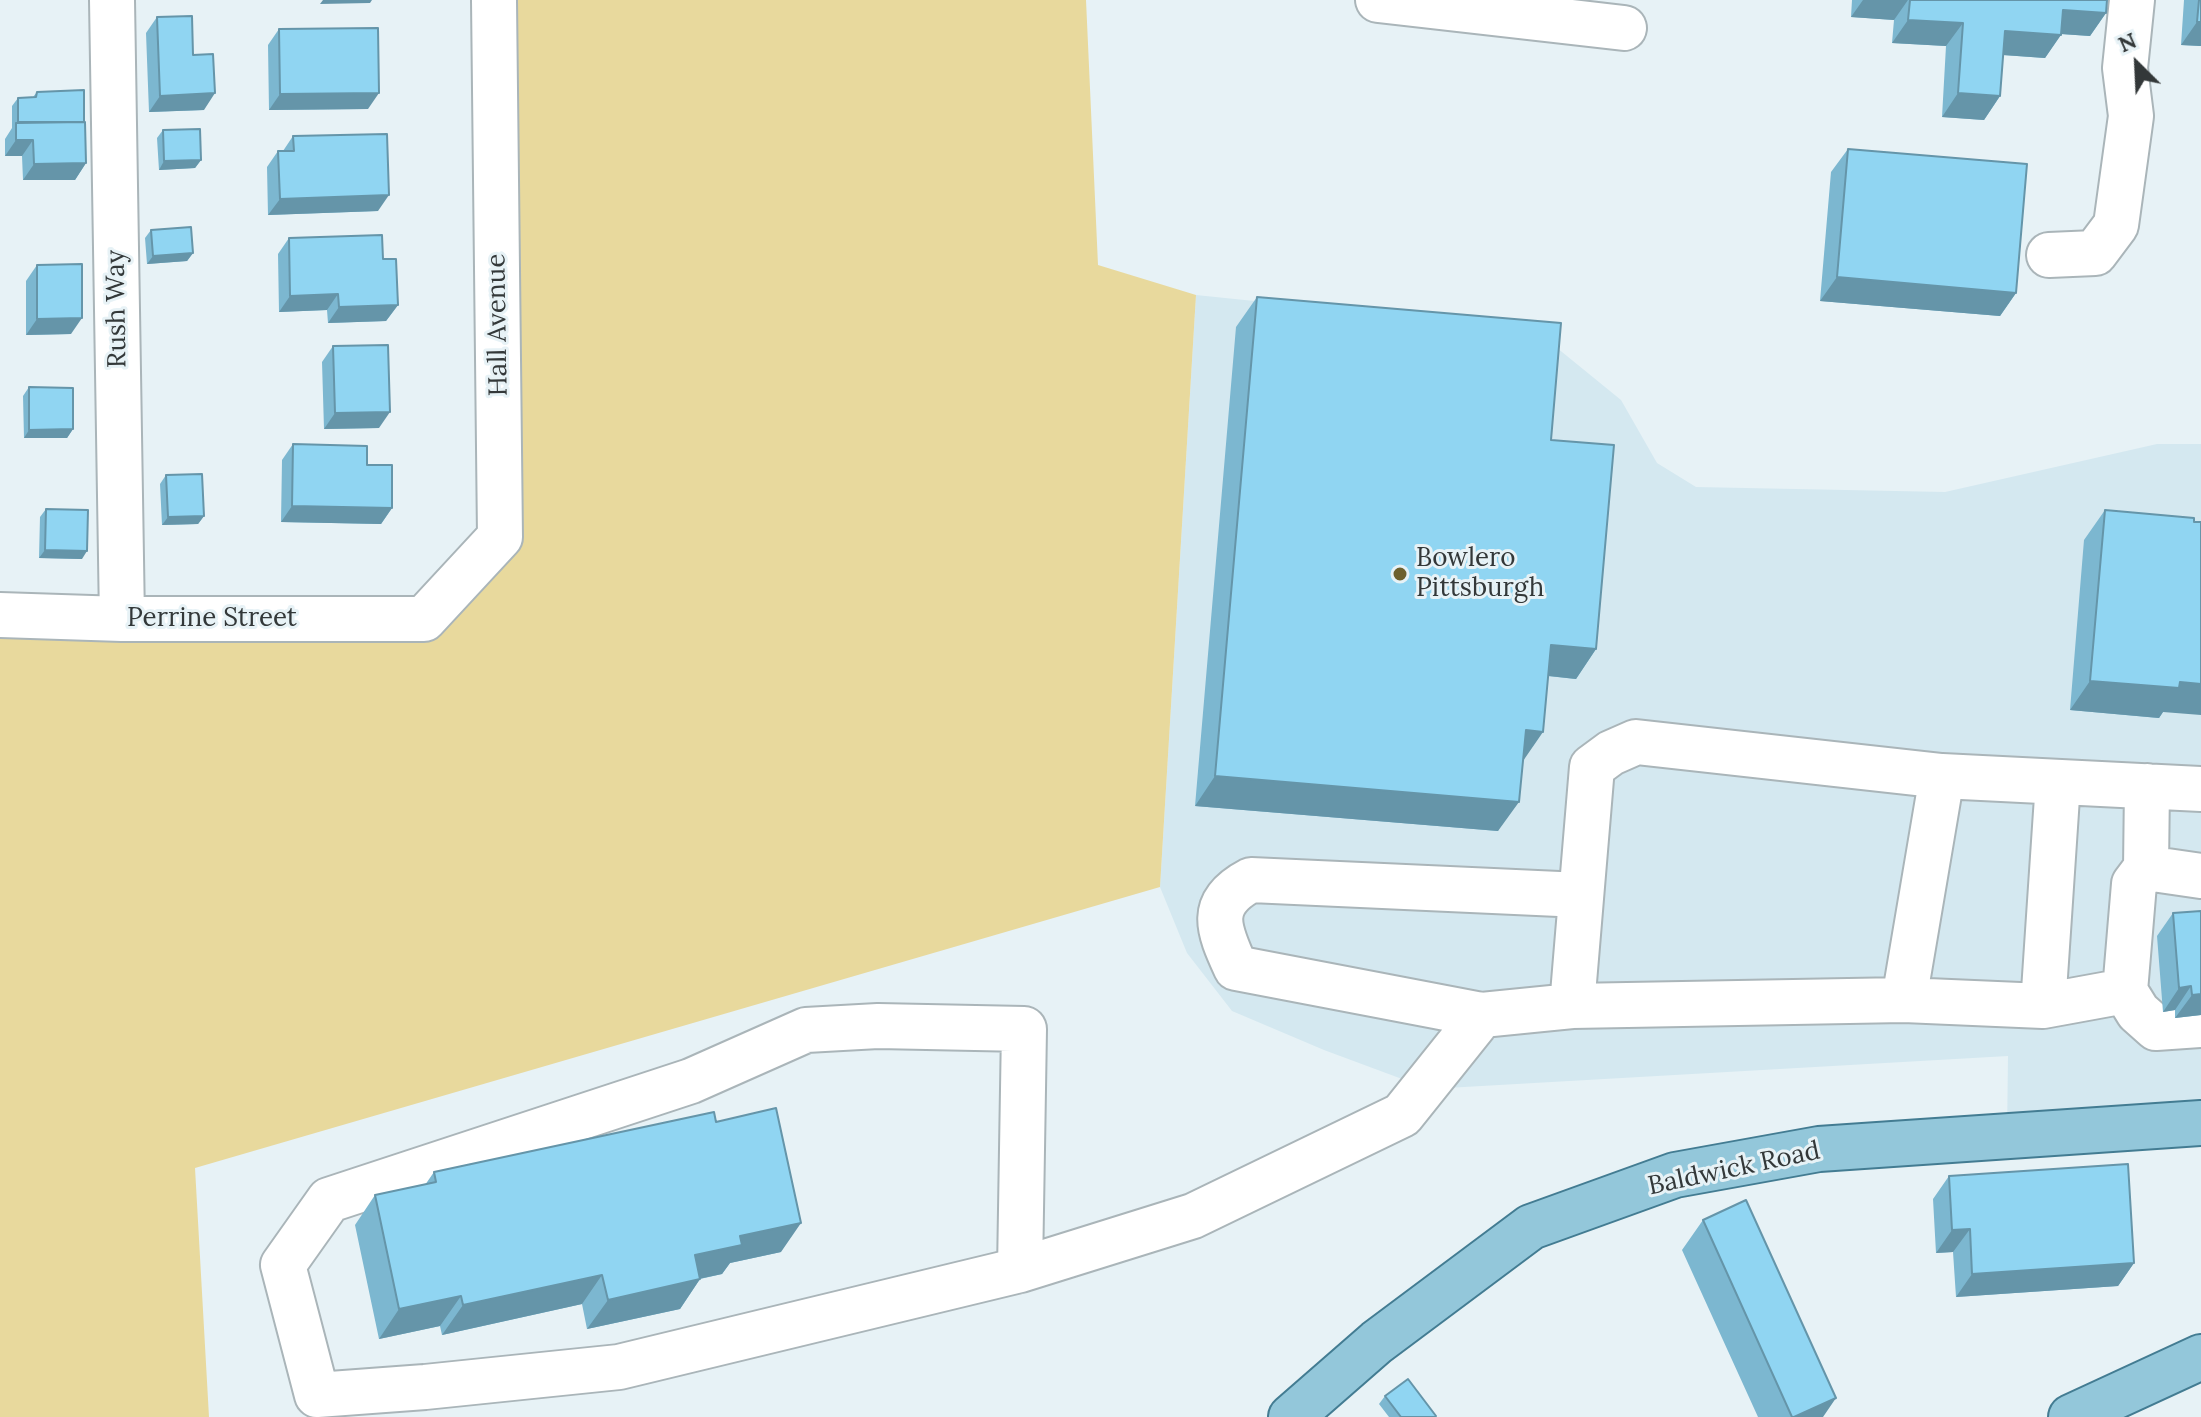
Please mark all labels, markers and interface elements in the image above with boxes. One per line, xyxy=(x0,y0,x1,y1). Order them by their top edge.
north arrow xyxy=(2097,24,2177,104)
text: N xyxy=(2114,26,2141,58)
street label: Rush Way xyxy=(100,250,134,368)
street label: Hall Avenue xyxy=(481,253,515,397)
place label: Bowlero Pittsburgh xyxy=(1416,543,1544,604)
marker: Bowlero Pittsburgh xyxy=(1391,565,1409,583)
street label: Perrine Street xyxy=(127,603,297,635)
street label: Baldwick Road xyxy=(1645,1136,1823,1202)

